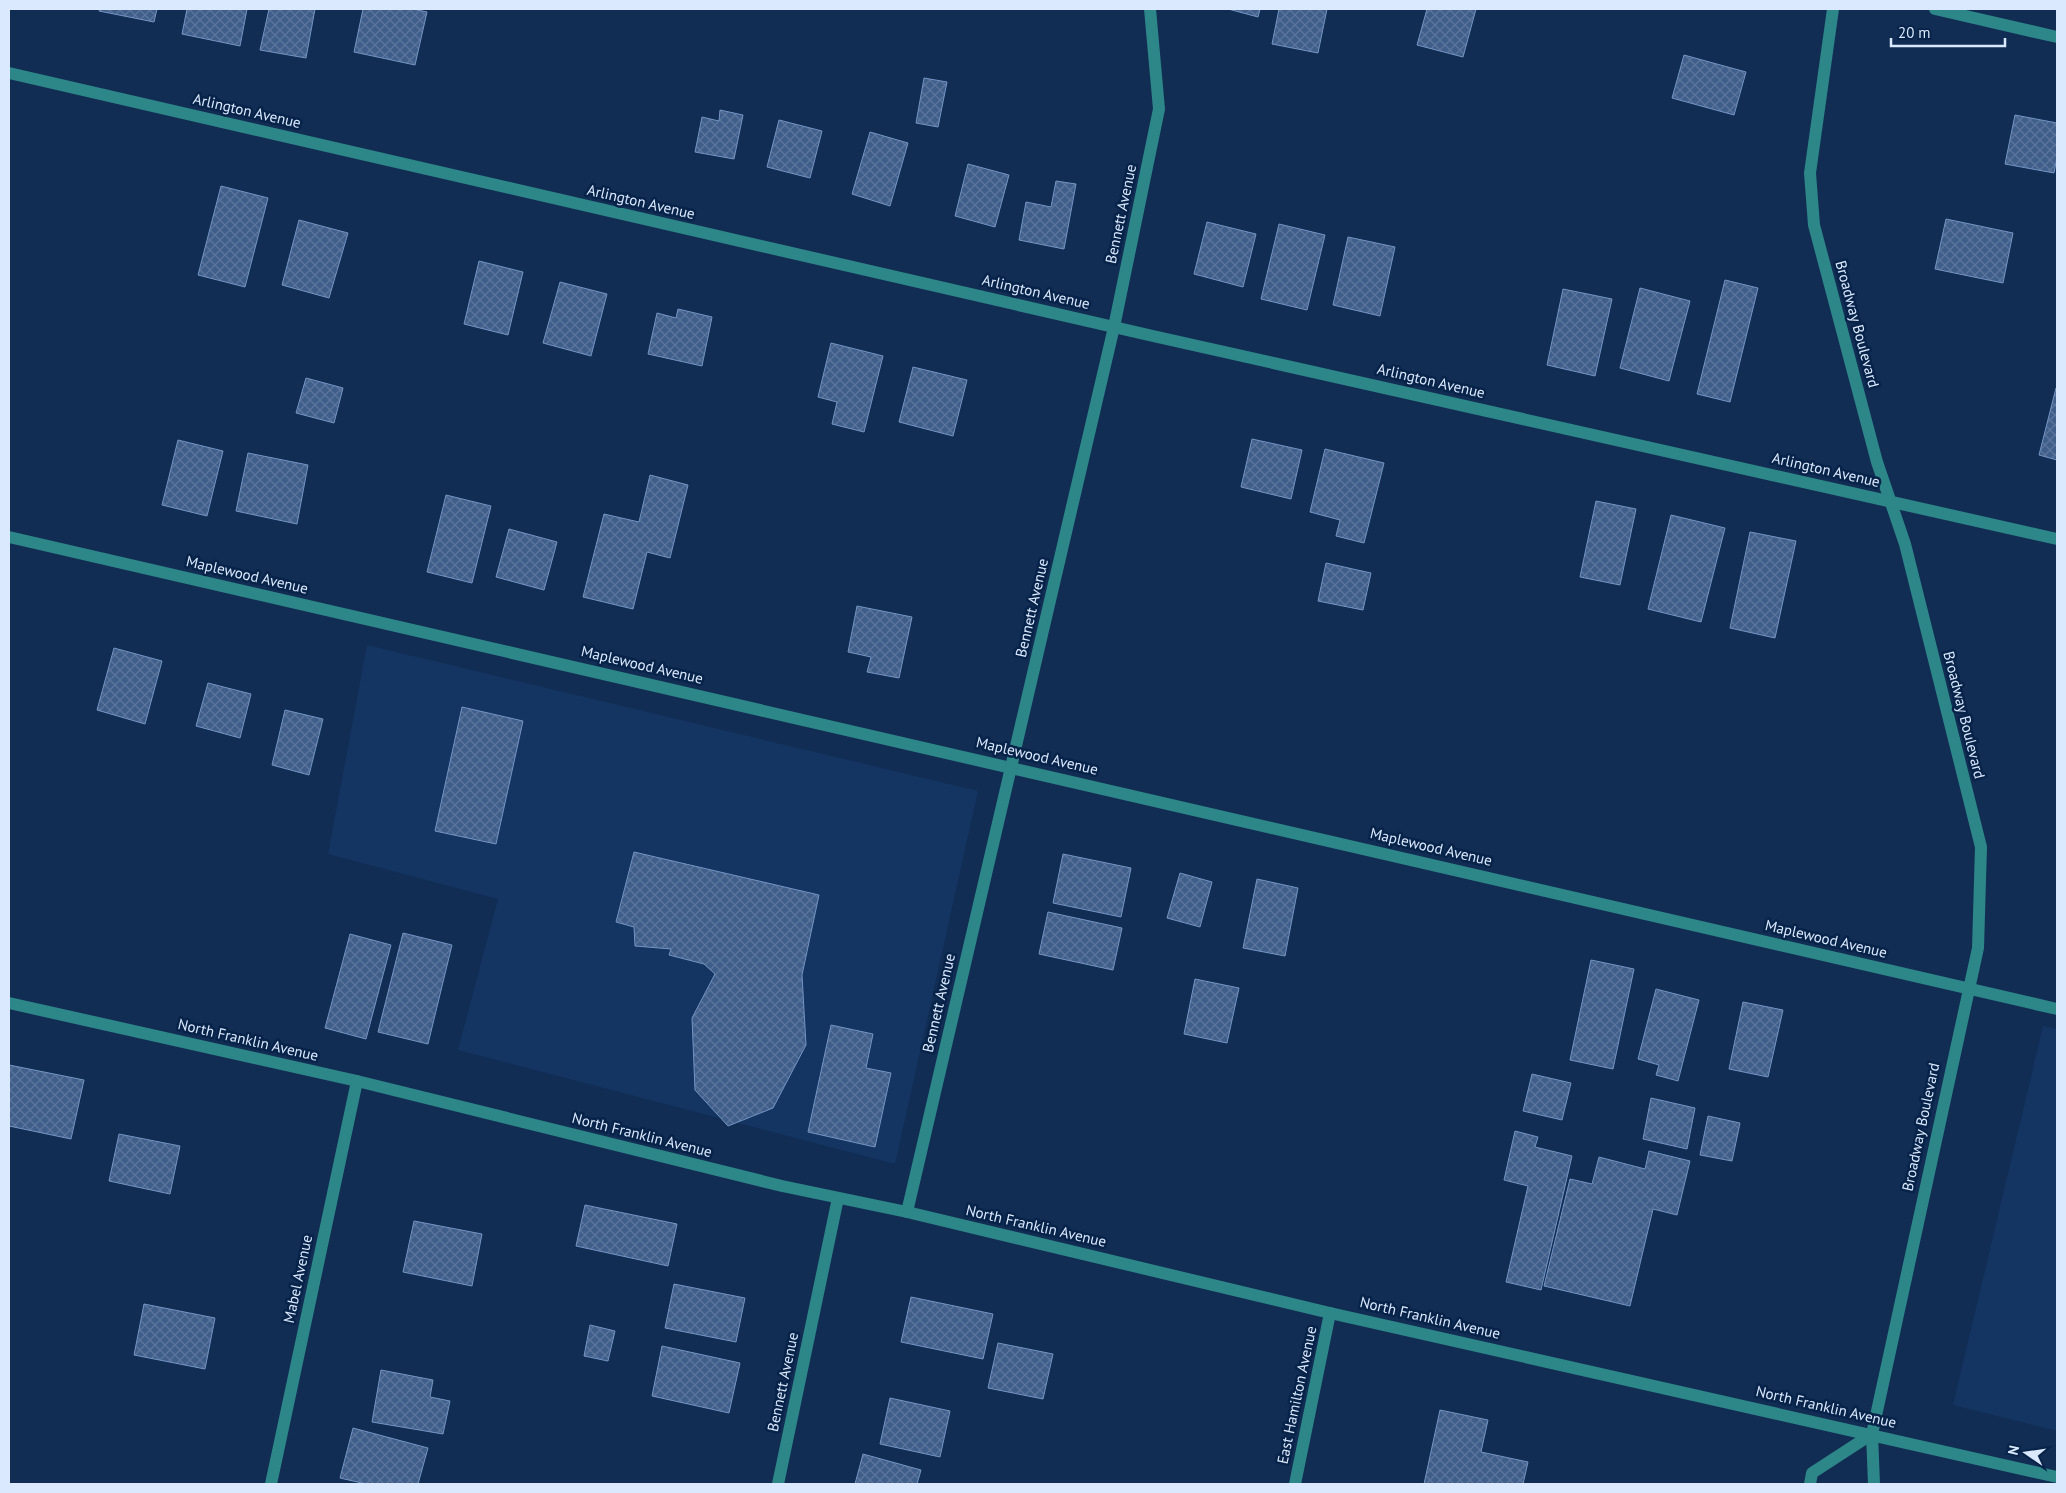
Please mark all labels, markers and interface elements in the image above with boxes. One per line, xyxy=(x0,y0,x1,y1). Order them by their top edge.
scale bar xyxy=(1891,15,2005,47)
text: 20 m xyxy=(1898,23,1931,42)
street label: Arlington Avenue xyxy=(191,89,303,132)
street label: Bennett Avenue xyxy=(1101,163,1140,265)
street label: Arlington Avenue xyxy=(585,180,697,223)
street label: Broadway Boulevard xyxy=(1831,258,1884,389)
street label: Arlington Avenue xyxy=(980,270,1092,313)
street label: Arlington Avenue xyxy=(1375,359,1487,402)
street label: Arlington Avenue xyxy=(1770,448,1882,491)
street label: Maplewood Avenue xyxy=(184,551,310,598)
street label: Bennett Avenue xyxy=(1011,557,1052,659)
street label: Maplewood Avenue xyxy=(579,641,705,688)
street label: Broadway Boulevard xyxy=(1939,649,1990,781)
street label: Maplewood Avenue xyxy=(974,732,1100,779)
street label: Maplewood Avenue xyxy=(1368,823,1494,870)
street label: Maplewood Avenue xyxy=(1763,915,1889,962)
street label: Bennett Avenue xyxy=(918,952,959,1054)
street label: North Franklin Avenue xyxy=(176,1014,320,1065)
street label: Broadway Boulevard xyxy=(1898,1061,1943,1193)
street label: North Franklin Avenue xyxy=(570,1108,714,1161)
street label: North Franklin Avenue xyxy=(964,1200,1108,1251)
street label: Mabel Avenue xyxy=(279,1233,316,1325)
street label: North Franklin Avenue xyxy=(1358,1292,1502,1343)
street label: East Hamilton Avenue xyxy=(1273,1324,1320,1466)
street label: Bennett Avenue xyxy=(763,1331,802,1433)
street label: North Franklin Avenue xyxy=(1754,1381,1898,1432)
north arrow xyxy=(2001,1428,2051,1478)
text: N xyxy=(2004,1444,2023,1457)

